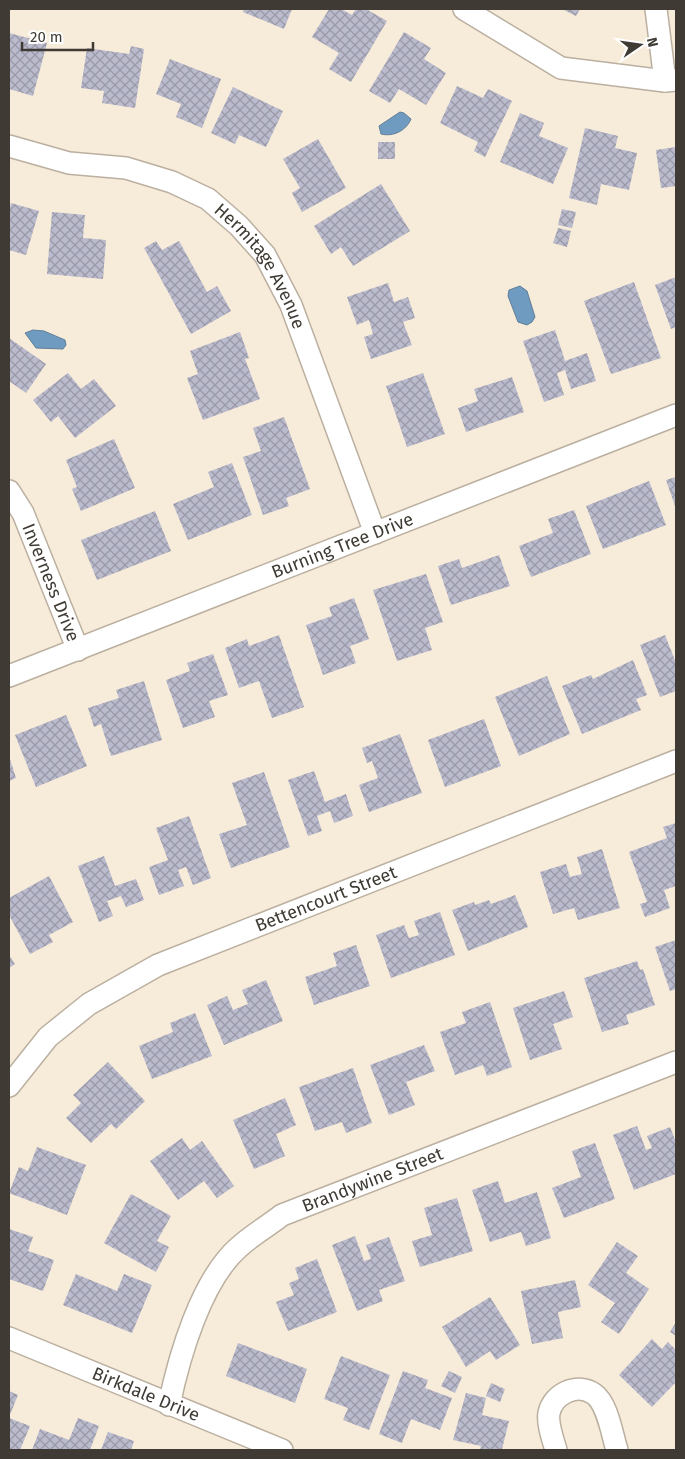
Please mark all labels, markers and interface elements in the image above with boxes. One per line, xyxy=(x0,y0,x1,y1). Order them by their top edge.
scale bar xyxy=(22,20,94,52)
north arrow xyxy=(615,20,665,70)
text: 20 m xyxy=(30,28,63,46)
text: N xyxy=(643,36,662,49)
street label: Hermitage Avenue xyxy=(210,199,310,332)
street label: Burning Tree Drive xyxy=(268,508,417,583)
street label: Inverness Drive xyxy=(17,520,84,645)
street label: Bettencourt Street xyxy=(252,861,400,937)
street label: Brandywine Street xyxy=(299,1142,447,1217)
street label: Birkdale Drive xyxy=(89,1362,203,1426)

